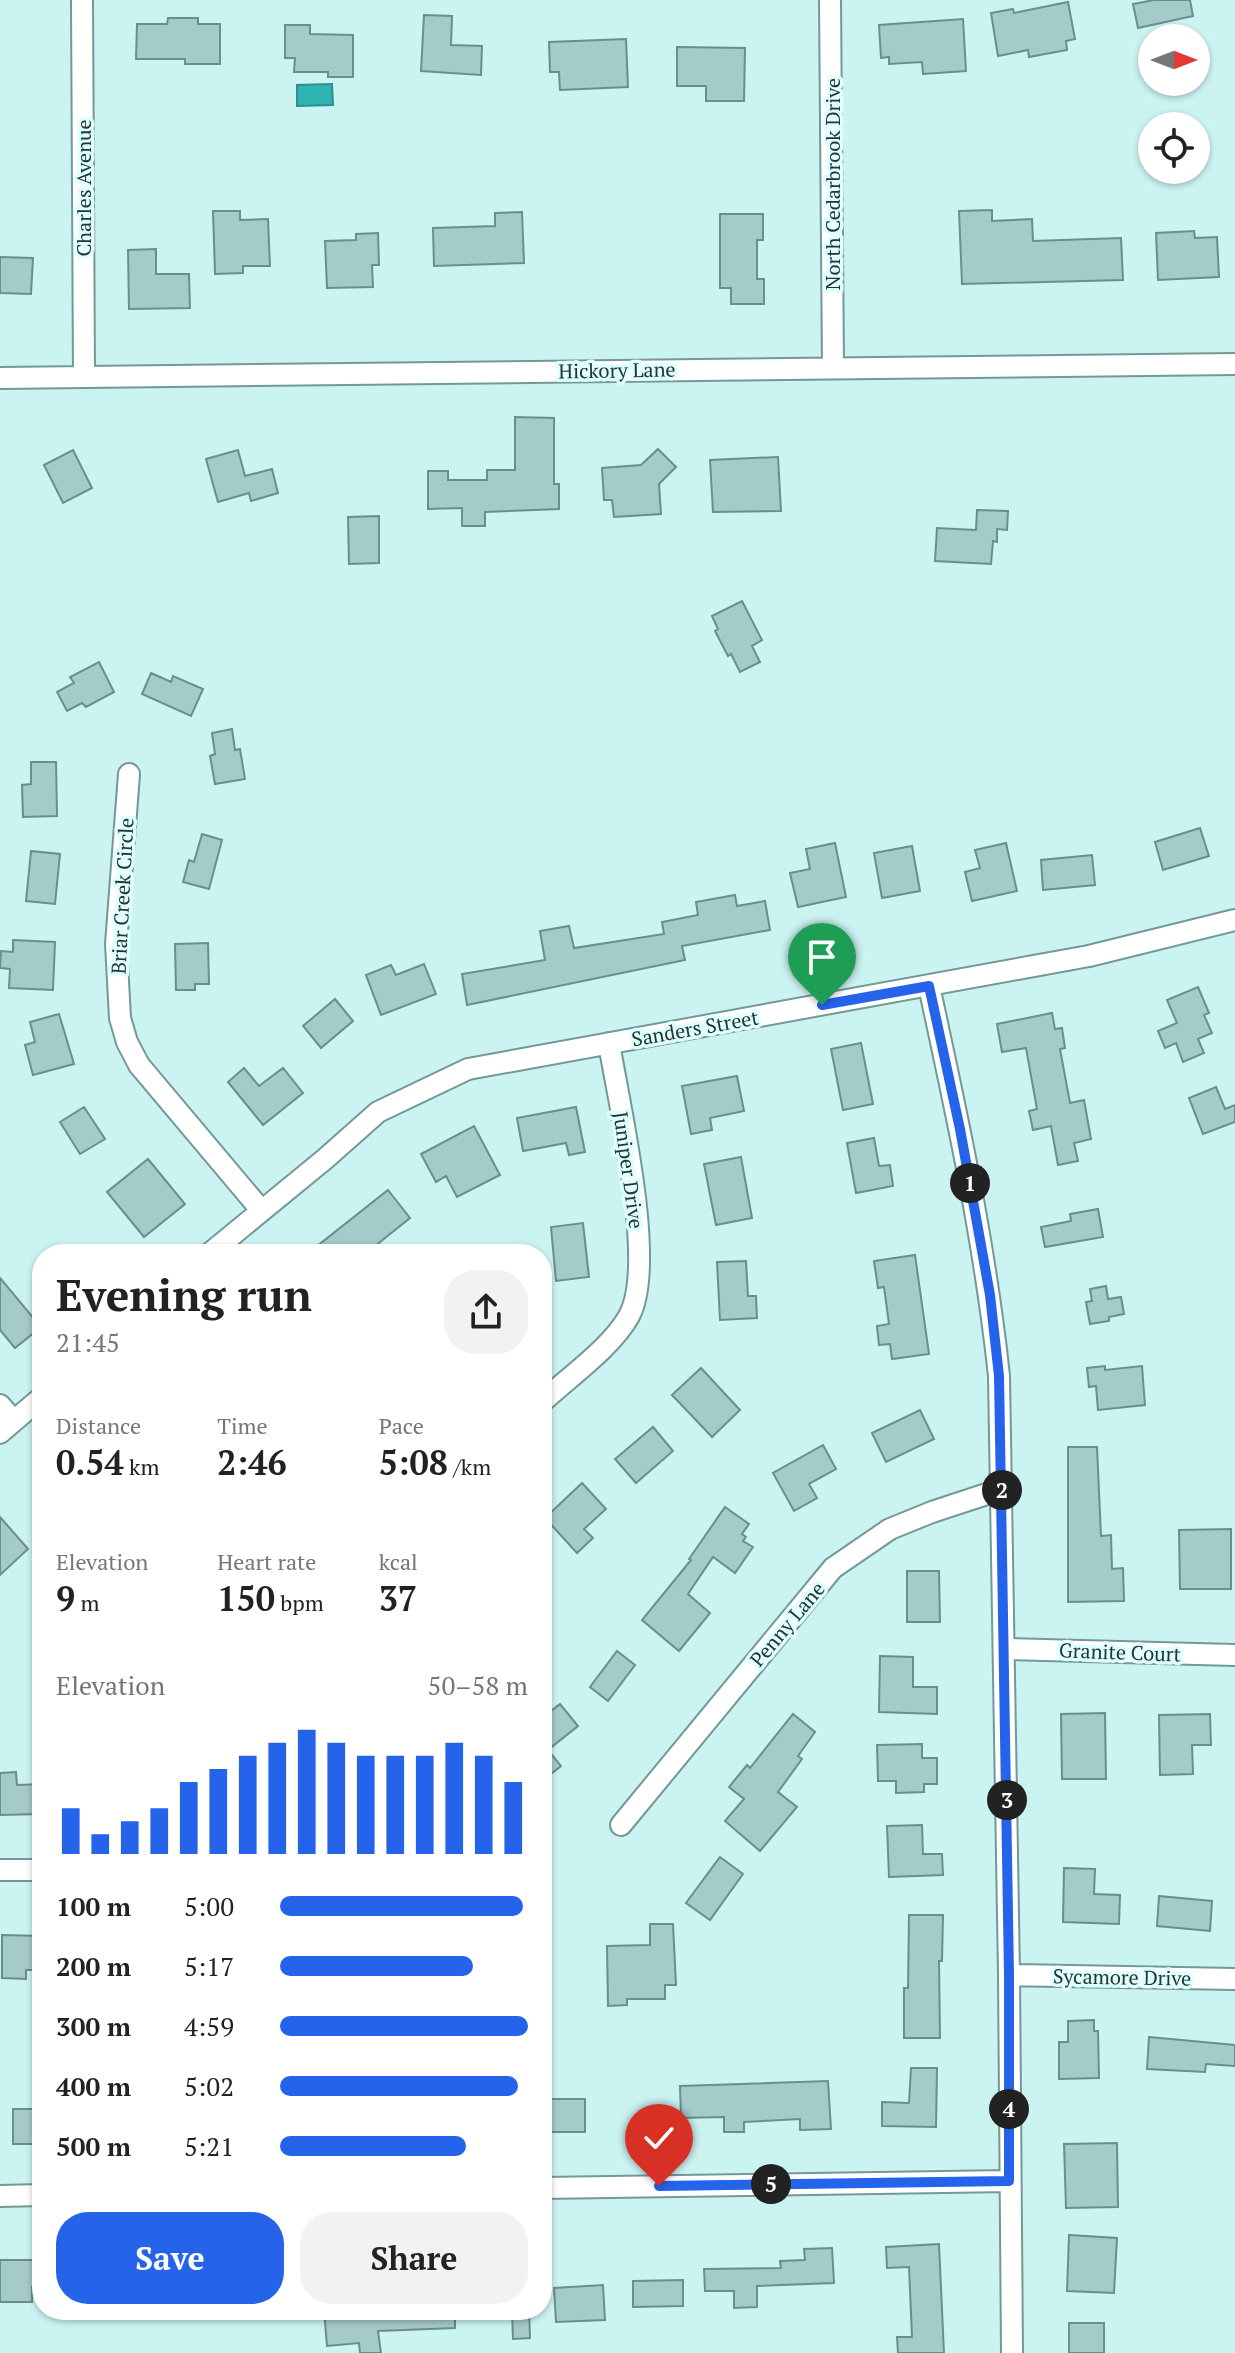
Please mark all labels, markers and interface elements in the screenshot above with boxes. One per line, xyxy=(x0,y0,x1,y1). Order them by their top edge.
north arrow xyxy=(1138,24,1210,96)
map controls xyxy=(1138,24,1210,184)
street label: North Cedarbrook Drive xyxy=(819,78,846,290)
button: locate xyxy=(1138,112,1210,184)
street label: Charles Avenue xyxy=(70,119,97,257)
street label: Hickory Lane xyxy=(558,355,676,385)
street label: Briar Creek Circle xyxy=(104,817,140,975)
pin xyxy=(788,923,856,1005)
icon: arrive xyxy=(800,935,844,979)
street label: Sanders Street xyxy=(629,1003,761,1052)
street label: Juniper Drive xyxy=(607,1110,651,1230)
pin: 1 xyxy=(950,1163,990,1203)
text: 1 xyxy=(964,1168,976,1197)
text: Evening run xyxy=(56,1265,312,1324)
button: share xyxy=(444,1270,528,1354)
text: 21:45 xyxy=(56,1325,120,1359)
text: Distance xyxy=(56,1411,141,1440)
text: Time xyxy=(217,1411,268,1440)
text: Pace xyxy=(379,1411,424,1440)
text: 0.54 xyxy=(56,1440,124,1485)
text: 2:46 xyxy=(217,1440,287,1485)
text: 5:08 xyxy=(379,1440,448,1485)
text: km xyxy=(124,1452,159,1481)
text: /km xyxy=(448,1452,491,1481)
pin: 2 xyxy=(982,1470,1022,1510)
text: 2 xyxy=(996,1475,1008,1504)
text: Elevation xyxy=(56,1547,148,1576)
text: Heart rate xyxy=(217,1547,316,1576)
text: kcal xyxy=(379,1547,418,1576)
text: 9 xyxy=(56,1576,75,1621)
text: 150 xyxy=(217,1576,275,1621)
text: 37 xyxy=(379,1576,417,1621)
street label: Penny Lane xyxy=(744,1576,830,1672)
text: m xyxy=(75,1588,100,1617)
text: bpm xyxy=(275,1588,324,1617)
street label: Granite Court xyxy=(1059,1636,1182,1668)
text: Elevation xyxy=(56,1668,165,1702)
text: 50–58 m xyxy=(428,1668,528,1702)
pin: 3 xyxy=(987,1780,1027,1820)
text: 3 xyxy=(1001,1785,1013,1814)
text: 100 m xyxy=(56,1889,131,1923)
text: 5:00 xyxy=(184,1889,234,1923)
text: 200 m xyxy=(56,1949,131,1983)
text: 5:17 xyxy=(184,1949,234,1983)
street label: Sycamore Drive xyxy=(1053,1962,1191,1992)
text: 300 m xyxy=(56,2009,131,2043)
text: 4:59 xyxy=(184,2009,234,2043)
text: 400 m xyxy=(56,2069,131,2103)
text: 5:02 xyxy=(184,2069,234,2103)
pin: 4 xyxy=(989,2089,1029,2129)
text: 4 xyxy=(1003,2094,1015,2123)
pin xyxy=(625,2104,693,2186)
icon: check xyxy=(637,2116,681,2160)
text: 500 m xyxy=(56,2129,131,2163)
text: 5:21 xyxy=(184,2129,234,2163)
pin: 5 xyxy=(751,2164,791,2204)
text: 5 xyxy=(765,2169,777,2198)
button: Save xyxy=(56,2212,284,2304)
button: Share xyxy=(300,2212,528,2304)

